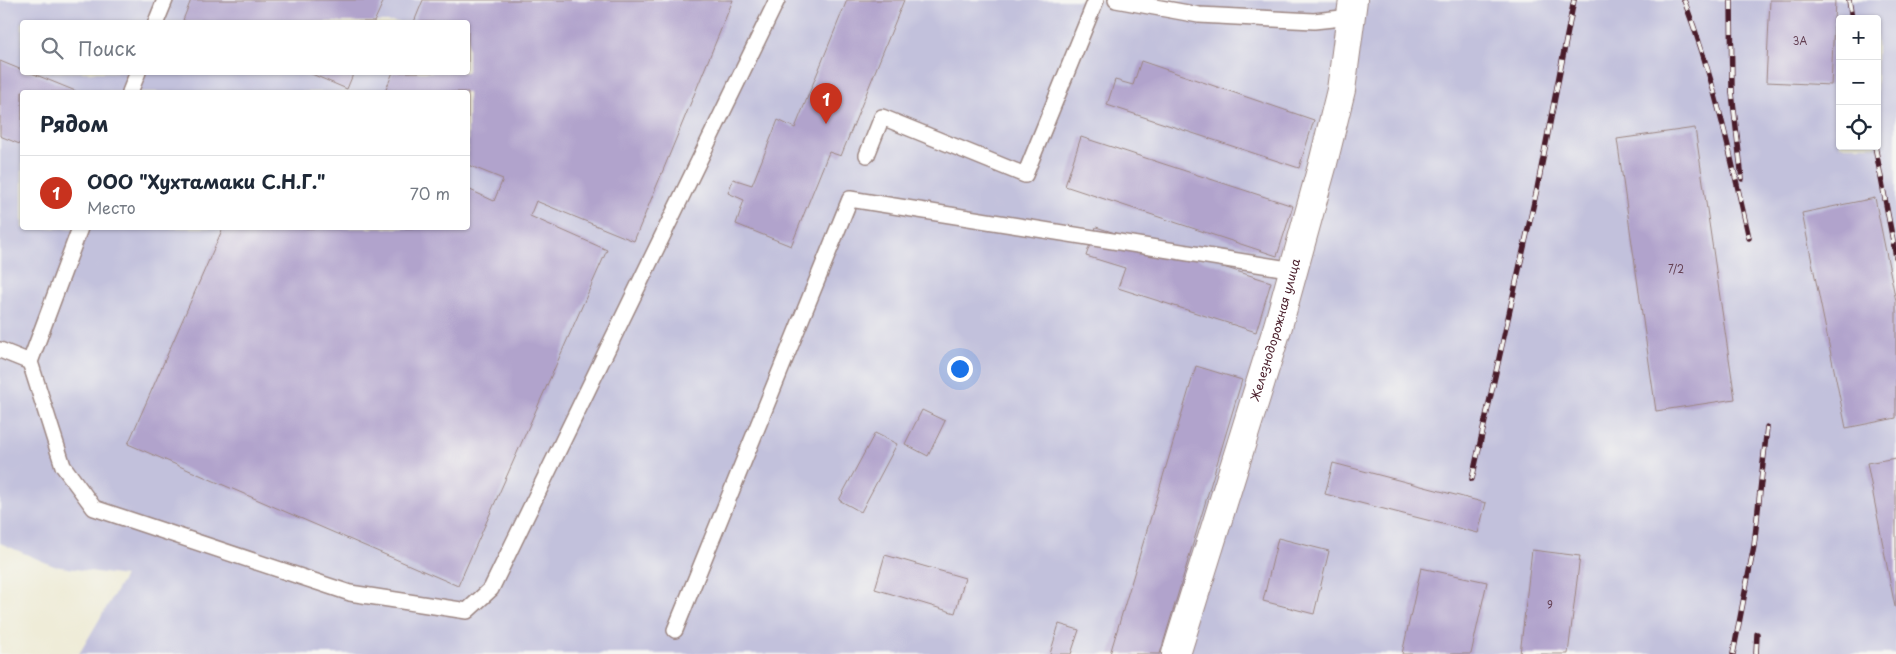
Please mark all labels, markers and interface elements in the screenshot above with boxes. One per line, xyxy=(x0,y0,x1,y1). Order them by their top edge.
map controls xyxy=(1836,15,1881,150)
button: + xyxy=(1836,15,1881,60)
search box xyxy=(20,20,470,75)
house number: 3А xyxy=(1793,33,1807,48)
icon: search xyxy=(38,34,66,62)
text: Поиск xyxy=(78,34,136,62)
button: − xyxy=(1836,60,1881,105)
pin: 1 xyxy=(810,83,842,124)
button: locate xyxy=(1836,105,1881,150)
text: Рядом xyxy=(40,107,108,139)
text: ООО "Хухтамаки С.Н.Г." xyxy=(87,167,326,195)
text: 1 xyxy=(52,181,60,205)
text: 70 m xyxy=(410,181,450,205)
text: Место xyxy=(87,195,136,219)
street label: Железнодорожная улица xyxy=(1245,256,1304,403)
house number: 7/2 xyxy=(1668,261,1684,276)
your location xyxy=(947,356,973,382)
house number: 9 xyxy=(1547,597,1553,612)

